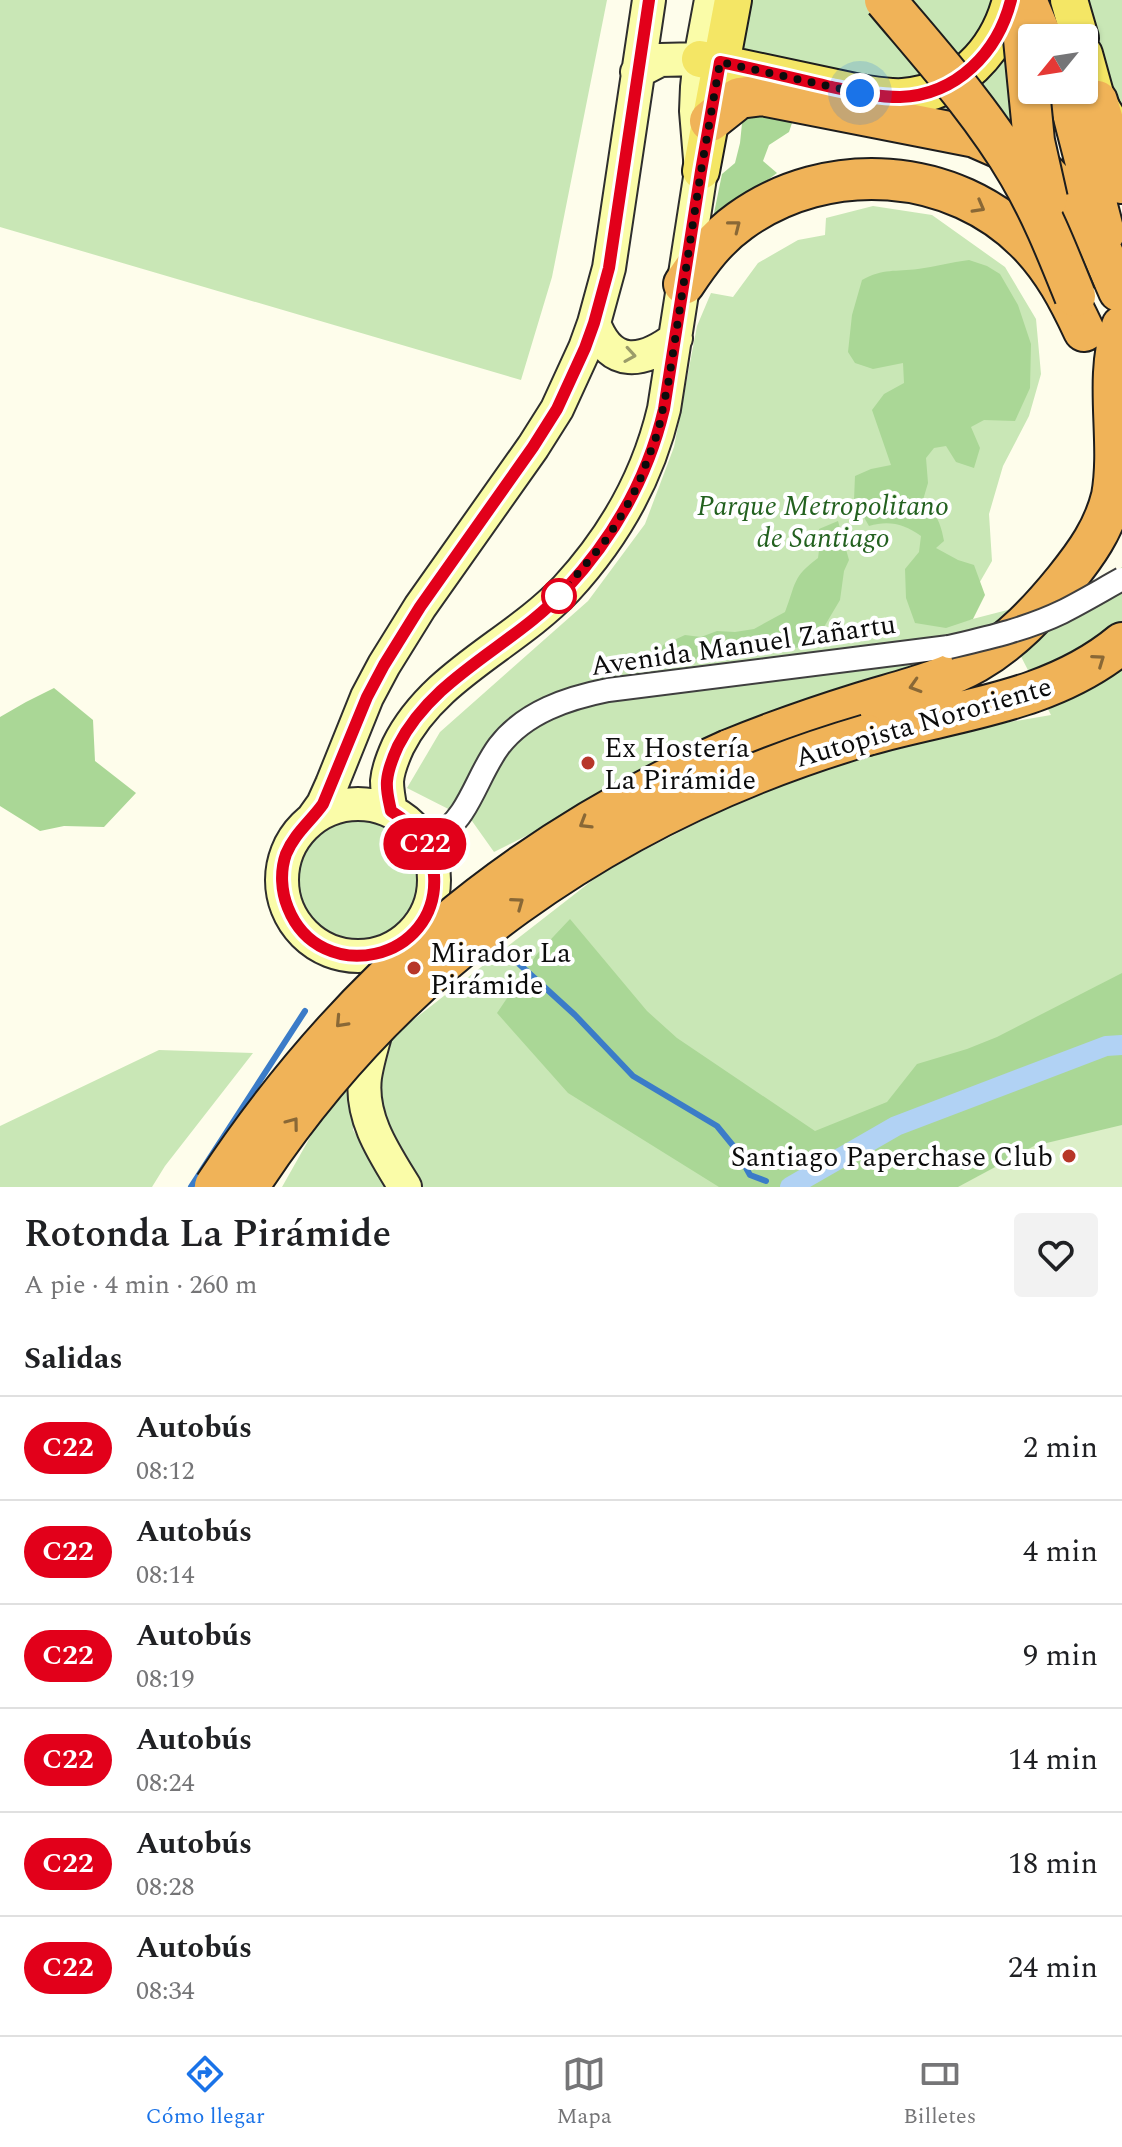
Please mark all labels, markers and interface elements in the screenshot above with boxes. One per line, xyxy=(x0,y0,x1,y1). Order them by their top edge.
north arrow xyxy=(1018,24,1098,104)
map controls xyxy=(1018,24,1098,104)
your location xyxy=(840,73,880,113)
one-way arrow xyxy=(971,197,985,212)
one-way arrow xyxy=(726,221,741,235)
one-way arrow xyxy=(623,346,637,363)
park label: Parque Metropolitano de Santiago xyxy=(697,485,949,560)
unlabelled marker xyxy=(542,579,576,613)
street label: Avenida Manuel Zañartu xyxy=(588,603,899,688)
one-way arrow xyxy=(1091,655,1105,670)
street label: Autopista Nororiente xyxy=(790,665,1057,780)
one-way arrow xyxy=(908,677,922,693)
place label: Ex Hostería La Pirámide xyxy=(604,727,756,802)
marker: Ex Hostería La Pirámide xyxy=(579,754,597,772)
one-way arrow xyxy=(579,814,594,829)
line badge: C22 xyxy=(379,818,471,870)
text: C22 xyxy=(399,822,451,865)
one-way arrow xyxy=(509,898,524,913)
place label: Mirador La Pirámide xyxy=(430,932,571,1007)
marker: Mirador La Pirámide xyxy=(405,959,423,977)
one-way arrow xyxy=(337,1013,351,1028)
one-way arrow xyxy=(284,1117,298,1132)
place label: Santiago Paperchase Club xyxy=(731,1136,1053,1179)
marker: Santiago Paperchase Club xyxy=(1060,1147,1078,1165)
text: Rotonda La Pirámide xyxy=(24,1206,391,1264)
button: heart xyxy=(1014,1213,1098,1297)
text: A pie · 4 min · 260 m xyxy=(24,1265,257,1305)
text: Salidas xyxy=(24,1336,123,1382)
text: Autobús xyxy=(136,1405,252,1451)
text: 2 min xyxy=(1023,1425,1098,1471)
text: C22 xyxy=(42,1426,94,1469)
text: 08:12 xyxy=(136,1451,195,1491)
text: Autobús xyxy=(136,1509,252,1555)
text: 4 min xyxy=(1023,1529,1098,1575)
text: C22 xyxy=(42,1530,94,1573)
text: 08:14 xyxy=(136,1555,195,1595)
text: Autobús xyxy=(136,1613,252,1659)
text: 9 min xyxy=(1023,1633,1098,1679)
text: C22 xyxy=(42,1634,94,1677)
text: 08:19 xyxy=(136,1659,195,1699)
text: Autobús xyxy=(136,1717,252,1763)
text: 14 min xyxy=(1008,1737,1098,1783)
text: C22 xyxy=(42,1738,94,1781)
text: 08:24 xyxy=(136,1763,195,1803)
text: Autobús xyxy=(136,1821,252,1867)
text: 18 min xyxy=(1008,1841,1098,1887)
text: C22 xyxy=(42,1842,94,1885)
text: 08:28 xyxy=(136,1867,195,1907)
text: Autobús xyxy=(136,1925,252,1971)
text: 24 min xyxy=(1008,1945,1098,1991)
text: C22 xyxy=(42,1946,94,1989)
text: 08:34 xyxy=(136,1971,195,2011)
tab: Cómo llegar xyxy=(146,2052,265,2133)
tab: Mapa xyxy=(556,2052,612,2133)
tab: Billetes xyxy=(903,2052,976,2133)

